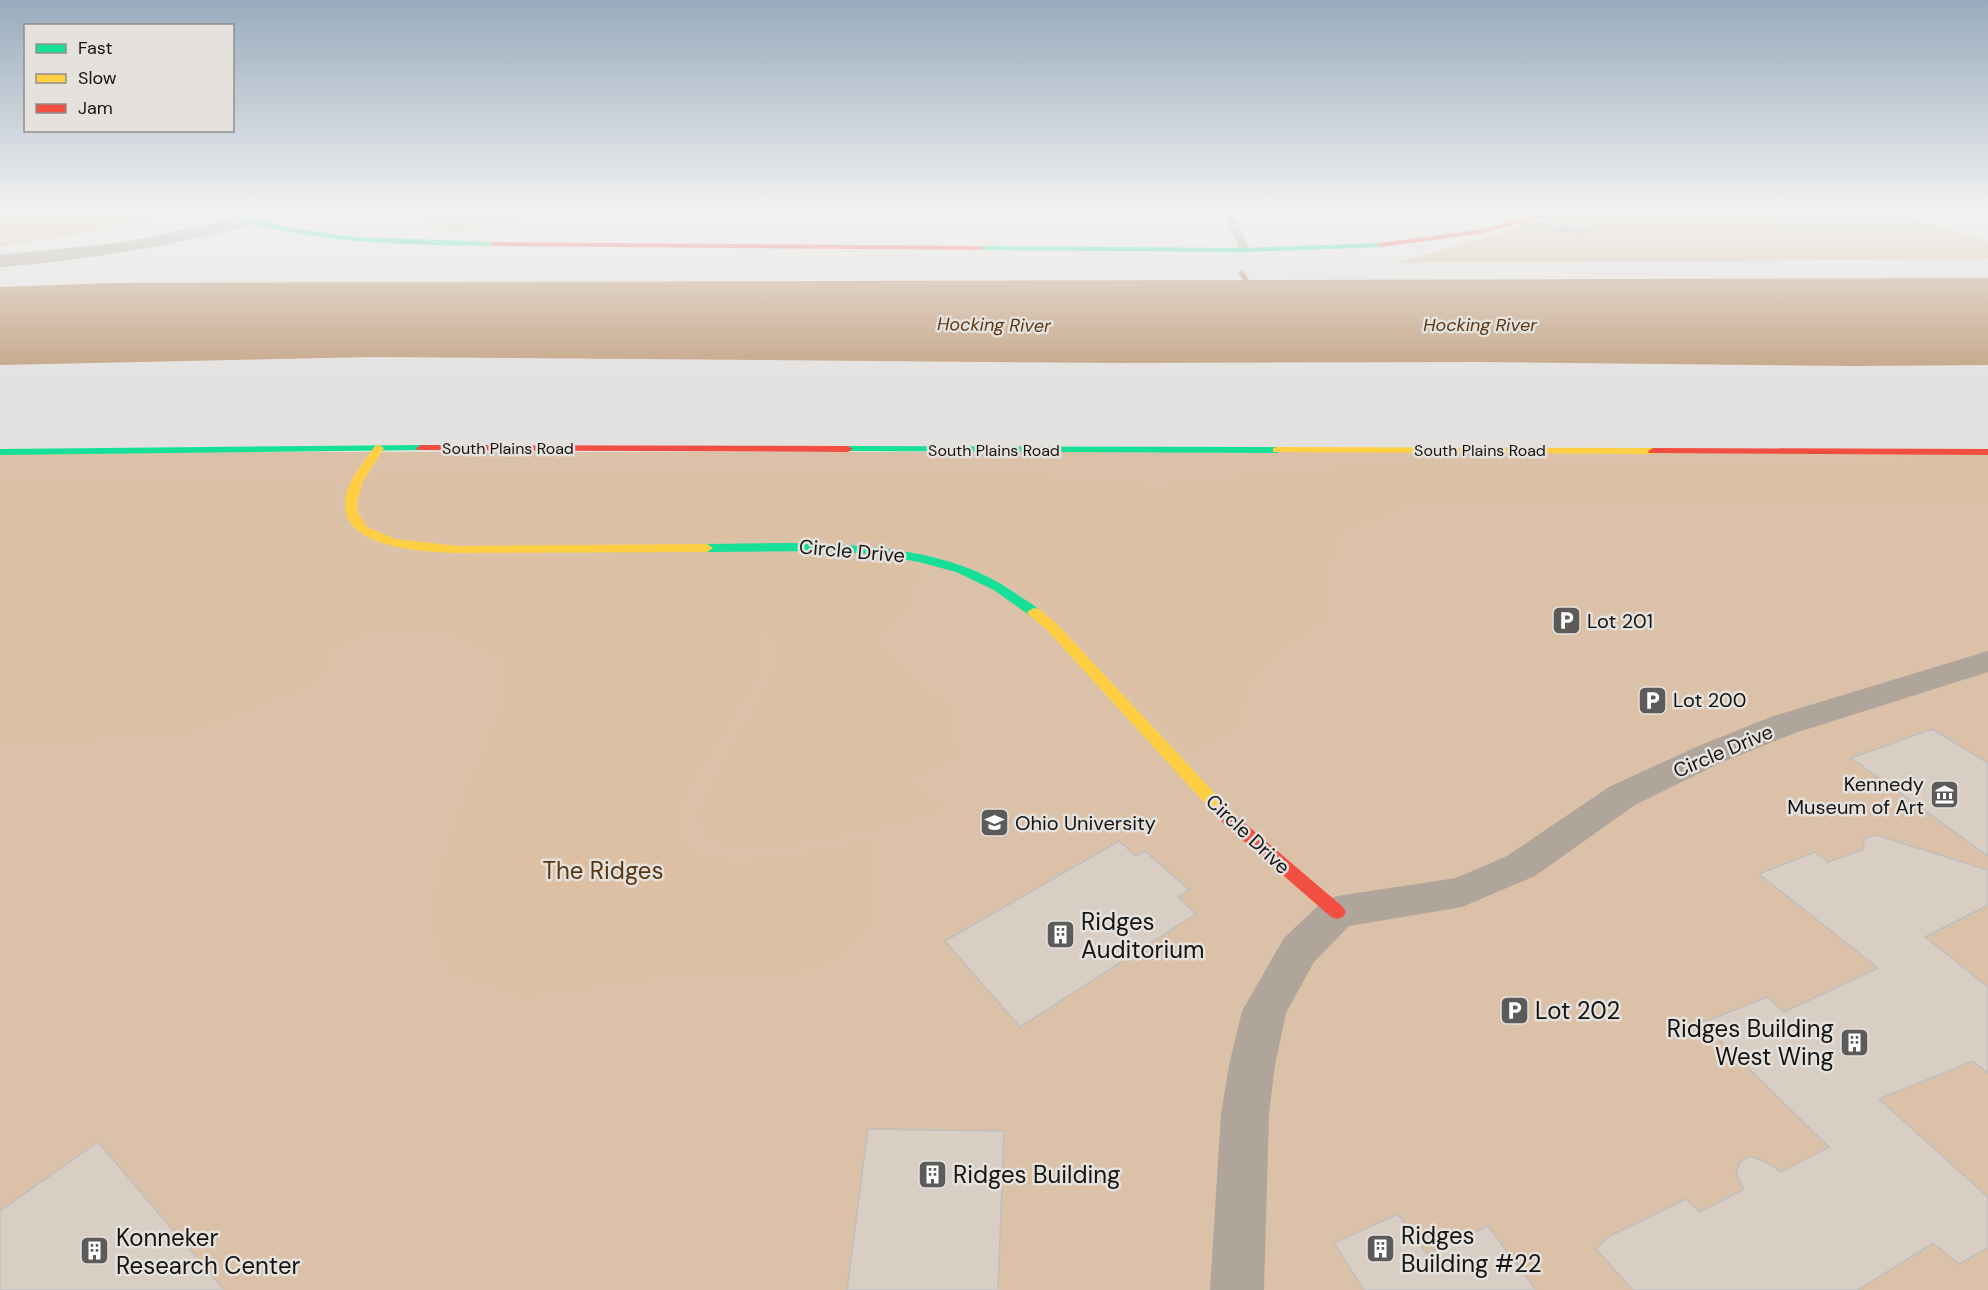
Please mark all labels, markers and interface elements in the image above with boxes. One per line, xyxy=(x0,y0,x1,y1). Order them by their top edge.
legend xyxy=(24,24,234,132)
text: Fast xyxy=(78,36,113,60)
text: Slow xyxy=(78,66,117,90)
text: Jam xyxy=(78,96,113,120)
water label: Hocking River xyxy=(937,312,1052,338)
water label: Hocking River xyxy=(1423,313,1538,337)
street label: South Plains Road xyxy=(442,438,574,459)
street label: South Plains Road xyxy=(928,440,1060,461)
street label: South Plains Road xyxy=(1414,440,1546,461)
street label: Circle Drive xyxy=(798,533,906,569)
parking icon: Lot 201 xyxy=(1550,605,1582,637)
place label: Lot 201 xyxy=(1587,608,1653,634)
parking icon: Lot 200 xyxy=(1636,684,1668,716)
place label: Lot 200 xyxy=(1673,687,1746,713)
street label: Circle Drive xyxy=(1669,718,1777,784)
place label: Kennedy Museum of Art xyxy=(1787,771,1924,820)
museum icon: Kennedy Museum of Art xyxy=(1929,779,1961,811)
street label: Circle Drive xyxy=(1200,788,1296,880)
school or university icon: Ohio University xyxy=(978,807,1010,839)
place label: Ohio University xyxy=(1015,810,1156,836)
park label: The Ridges xyxy=(543,855,663,886)
place label: Ridges Auditorium xyxy=(1081,906,1204,965)
building icon: Ridges Auditorium xyxy=(1044,919,1076,951)
parking icon: Lot 202 xyxy=(1498,994,1530,1026)
place label: Lot 202 xyxy=(1535,995,1620,1026)
place label: Ridges Building West Wing xyxy=(1667,1013,1834,1072)
building icon: Ridges Building West Wing xyxy=(1839,1026,1871,1058)
building icon: Ridges Building xyxy=(916,1158,948,1190)
place label: Ridges Building xyxy=(953,1159,1120,1190)
place label: Ridges Building #22 xyxy=(1401,1220,1542,1279)
place label: Konneker Research Center xyxy=(116,1222,301,1281)
building icon: Ridges Building #22 xyxy=(1364,1233,1396,1265)
building icon: Konneker Research Center xyxy=(79,1235,111,1267)

